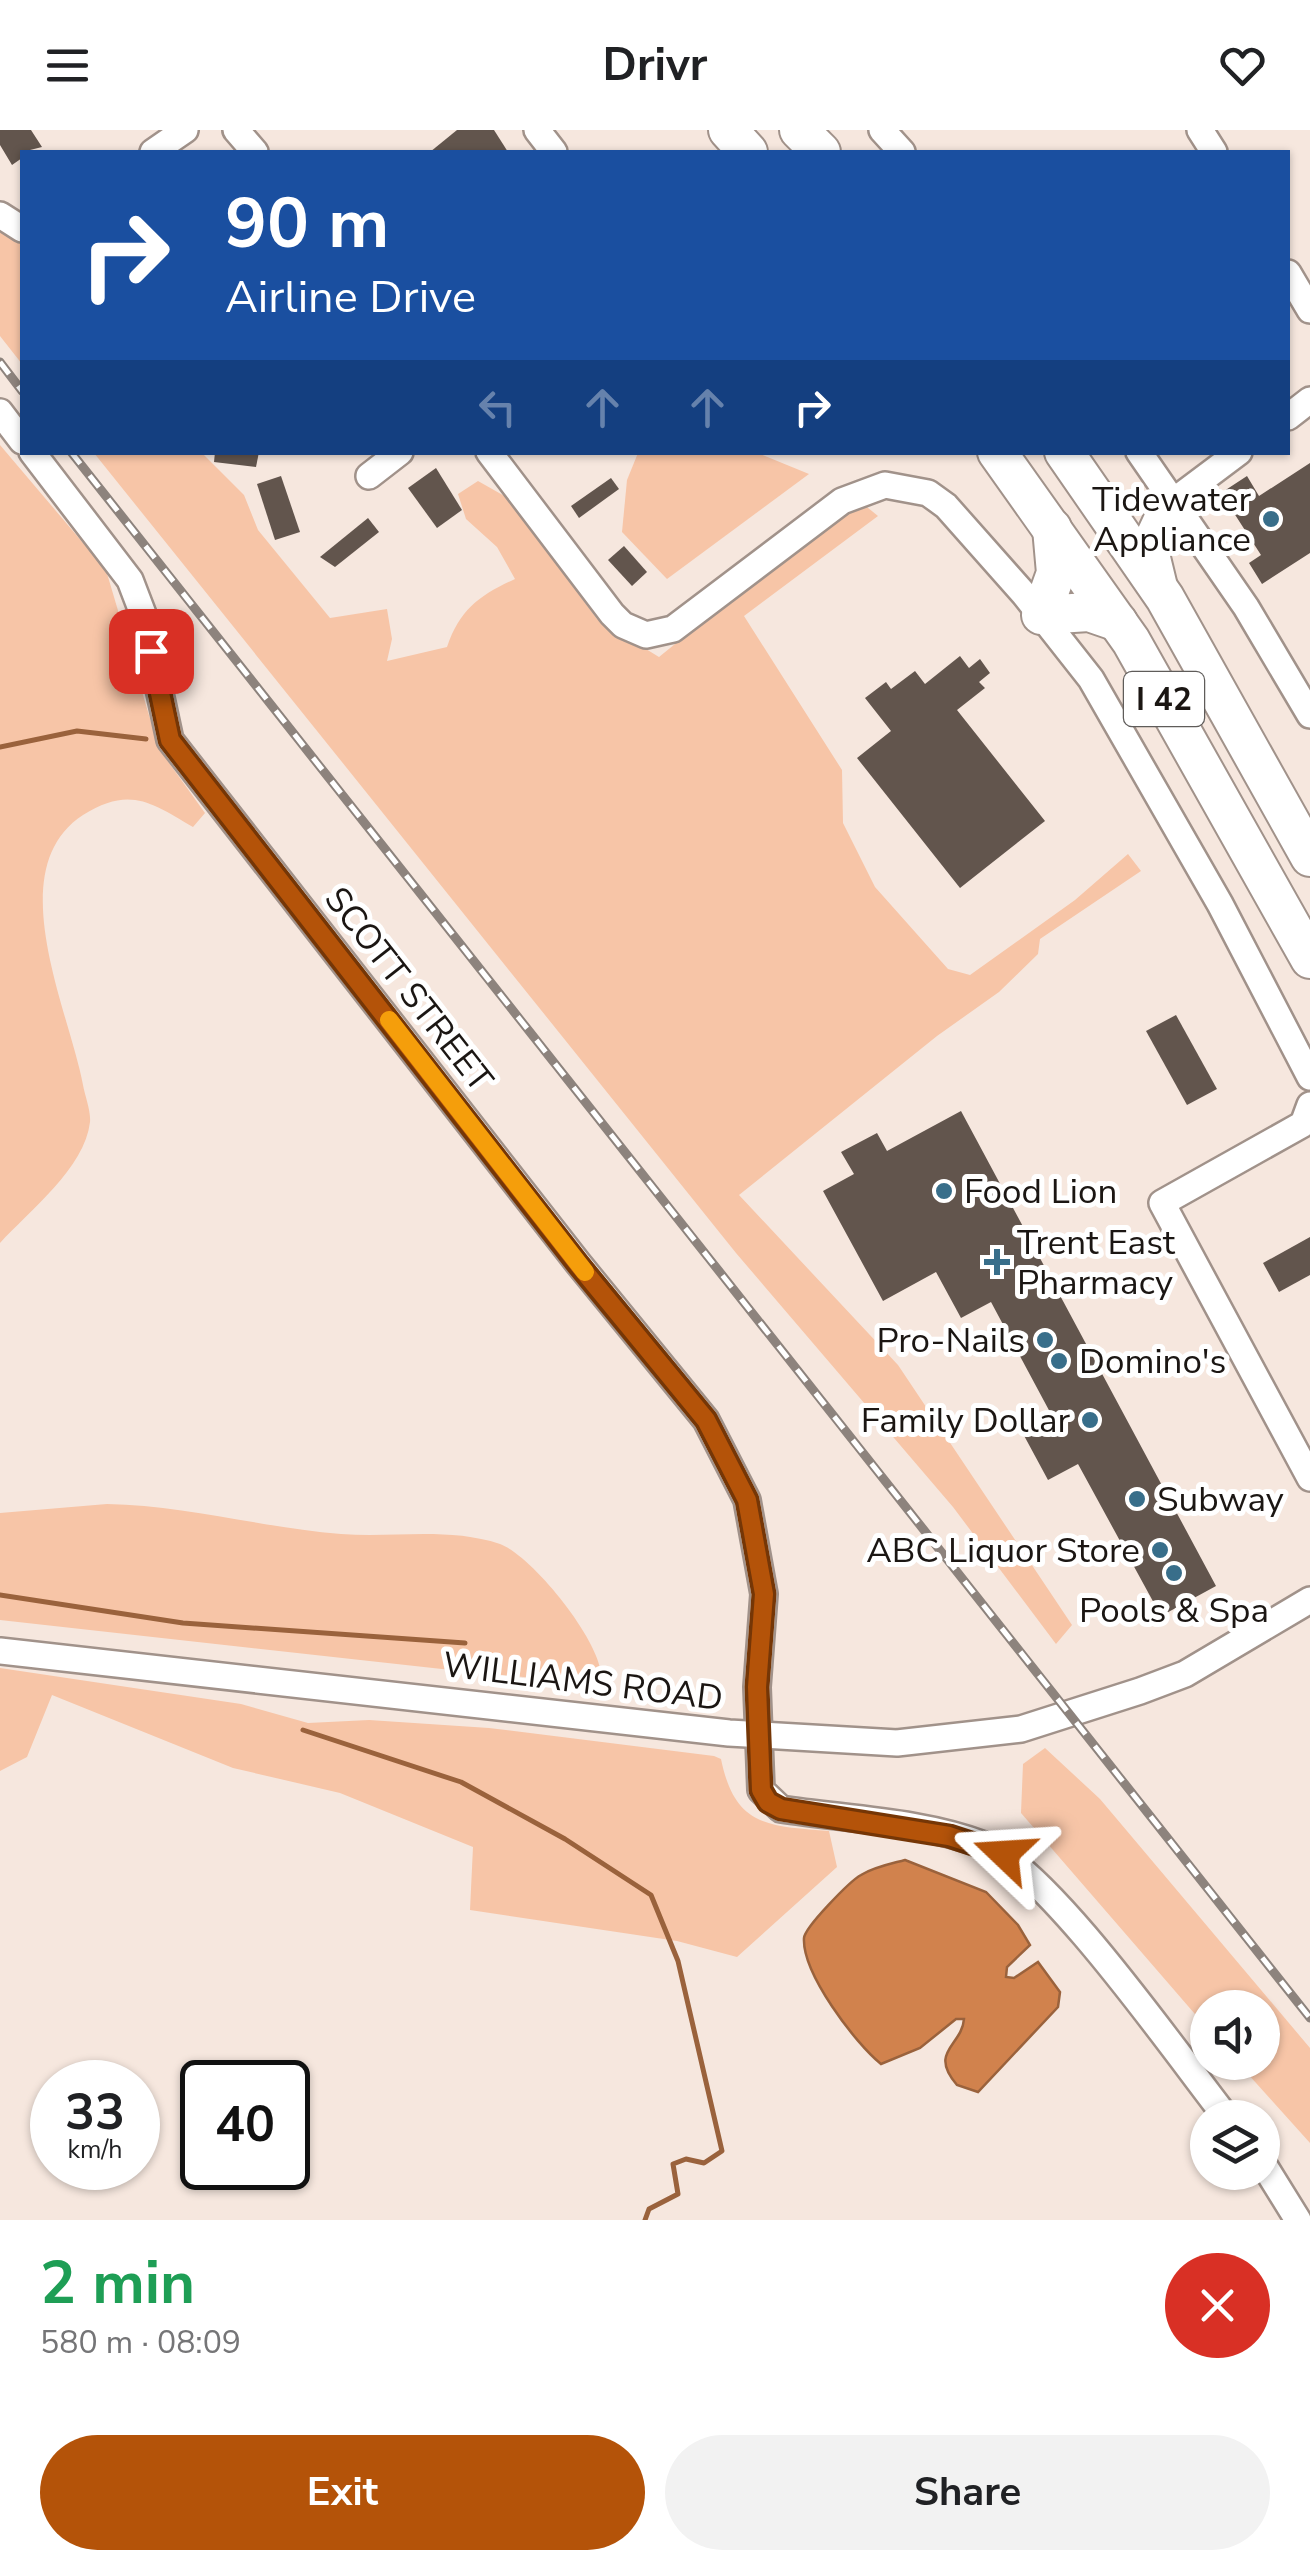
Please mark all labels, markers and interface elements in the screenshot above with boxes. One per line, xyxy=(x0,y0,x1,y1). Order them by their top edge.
text: Drivr xyxy=(603,35,707,96)
icon: menu xyxy=(40,38,95,93)
icon: heart xyxy=(1215,38,1270,93)
text: 90 m xyxy=(225,176,389,272)
icon: right xyxy=(60,190,190,320)
text: Airline Drive xyxy=(225,267,476,328)
icon: left xyxy=(470,380,525,435)
icon: ahead xyxy=(575,380,630,435)
icon: ahead xyxy=(680,380,735,435)
icon: right xyxy=(785,380,840,435)
place label: Tidewater Appliance xyxy=(1092,476,1251,563)
marker: Tidewater Appliance xyxy=(1260,508,1282,530)
pin xyxy=(109,609,194,694)
icon: arrive xyxy=(124,624,179,679)
road number: I 42 xyxy=(1124,672,1204,726)
street label: SCOTT STREET xyxy=(314,877,503,1102)
place label: Food Lion xyxy=(964,1168,1117,1215)
marker: Food Lion xyxy=(933,1180,955,1202)
place label: Trent East Pharmacy xyxy=(1017,1219,1176,1306)
marker: Trent East Pharmacy xyxy=(986,1251,1008,1273)
place label: Pro-Nails xyxy=(876,1317,1025,1364)
marker: Pro-Nails xyxy=(1034,1329,1056,1351)
place label: Domino's xyxy=(1079,1338,1226,1385)
marker: Domino's xyxy=(1048,1350,1070,1372)
place label: Family Dollar xyxy=(861,1397,1070,1444)
marker: Family Dollar xyxy=(1079,1409,1101,1431)
place label: Subway xyxy=(1157,1476,1284,1523)
marker: Subway xyxy=(1126,1488,1148,1510)
place label: ABC Liquor Store xyxy=(866,1527,1140,1574)
marker: ABC Liquor Store xyxy=(1149,1539,1171,1561)
marker: Pools & Spa xyxy=(1163,1562,1185,1584)
place label: Pools & Spa xyxy=(1079,1587,1269,1634)
street label: WILLIAMS ROAD xyxy=(440,1641,726,1722)
position arrow xyxy=(952,1802,1056,1906)
map controls xyxy=(1190,1990,1280,2190)
button: sound xyxy=(1190,1990,1280,2080)
speed limit sign: 40 xyxy=(180,2060,310,2190)
text: 33 xyxy=(65,2078,125,2147)
button: layers xyxy=(1190,2100,1280,2190)
text: km/h xyxy=(67,2133,123,2167)
text: 2 min xyxy=(40,2242,195,2324)
button: close xyxy=(1165,2253,1270,2358)
text: 580 m · 08:09 xyxy=(40,2321,241,2364)
button: Exit xyxy=(40,2435,645,2550)
button: Share xyxy=(665,2435,1270,2550)

